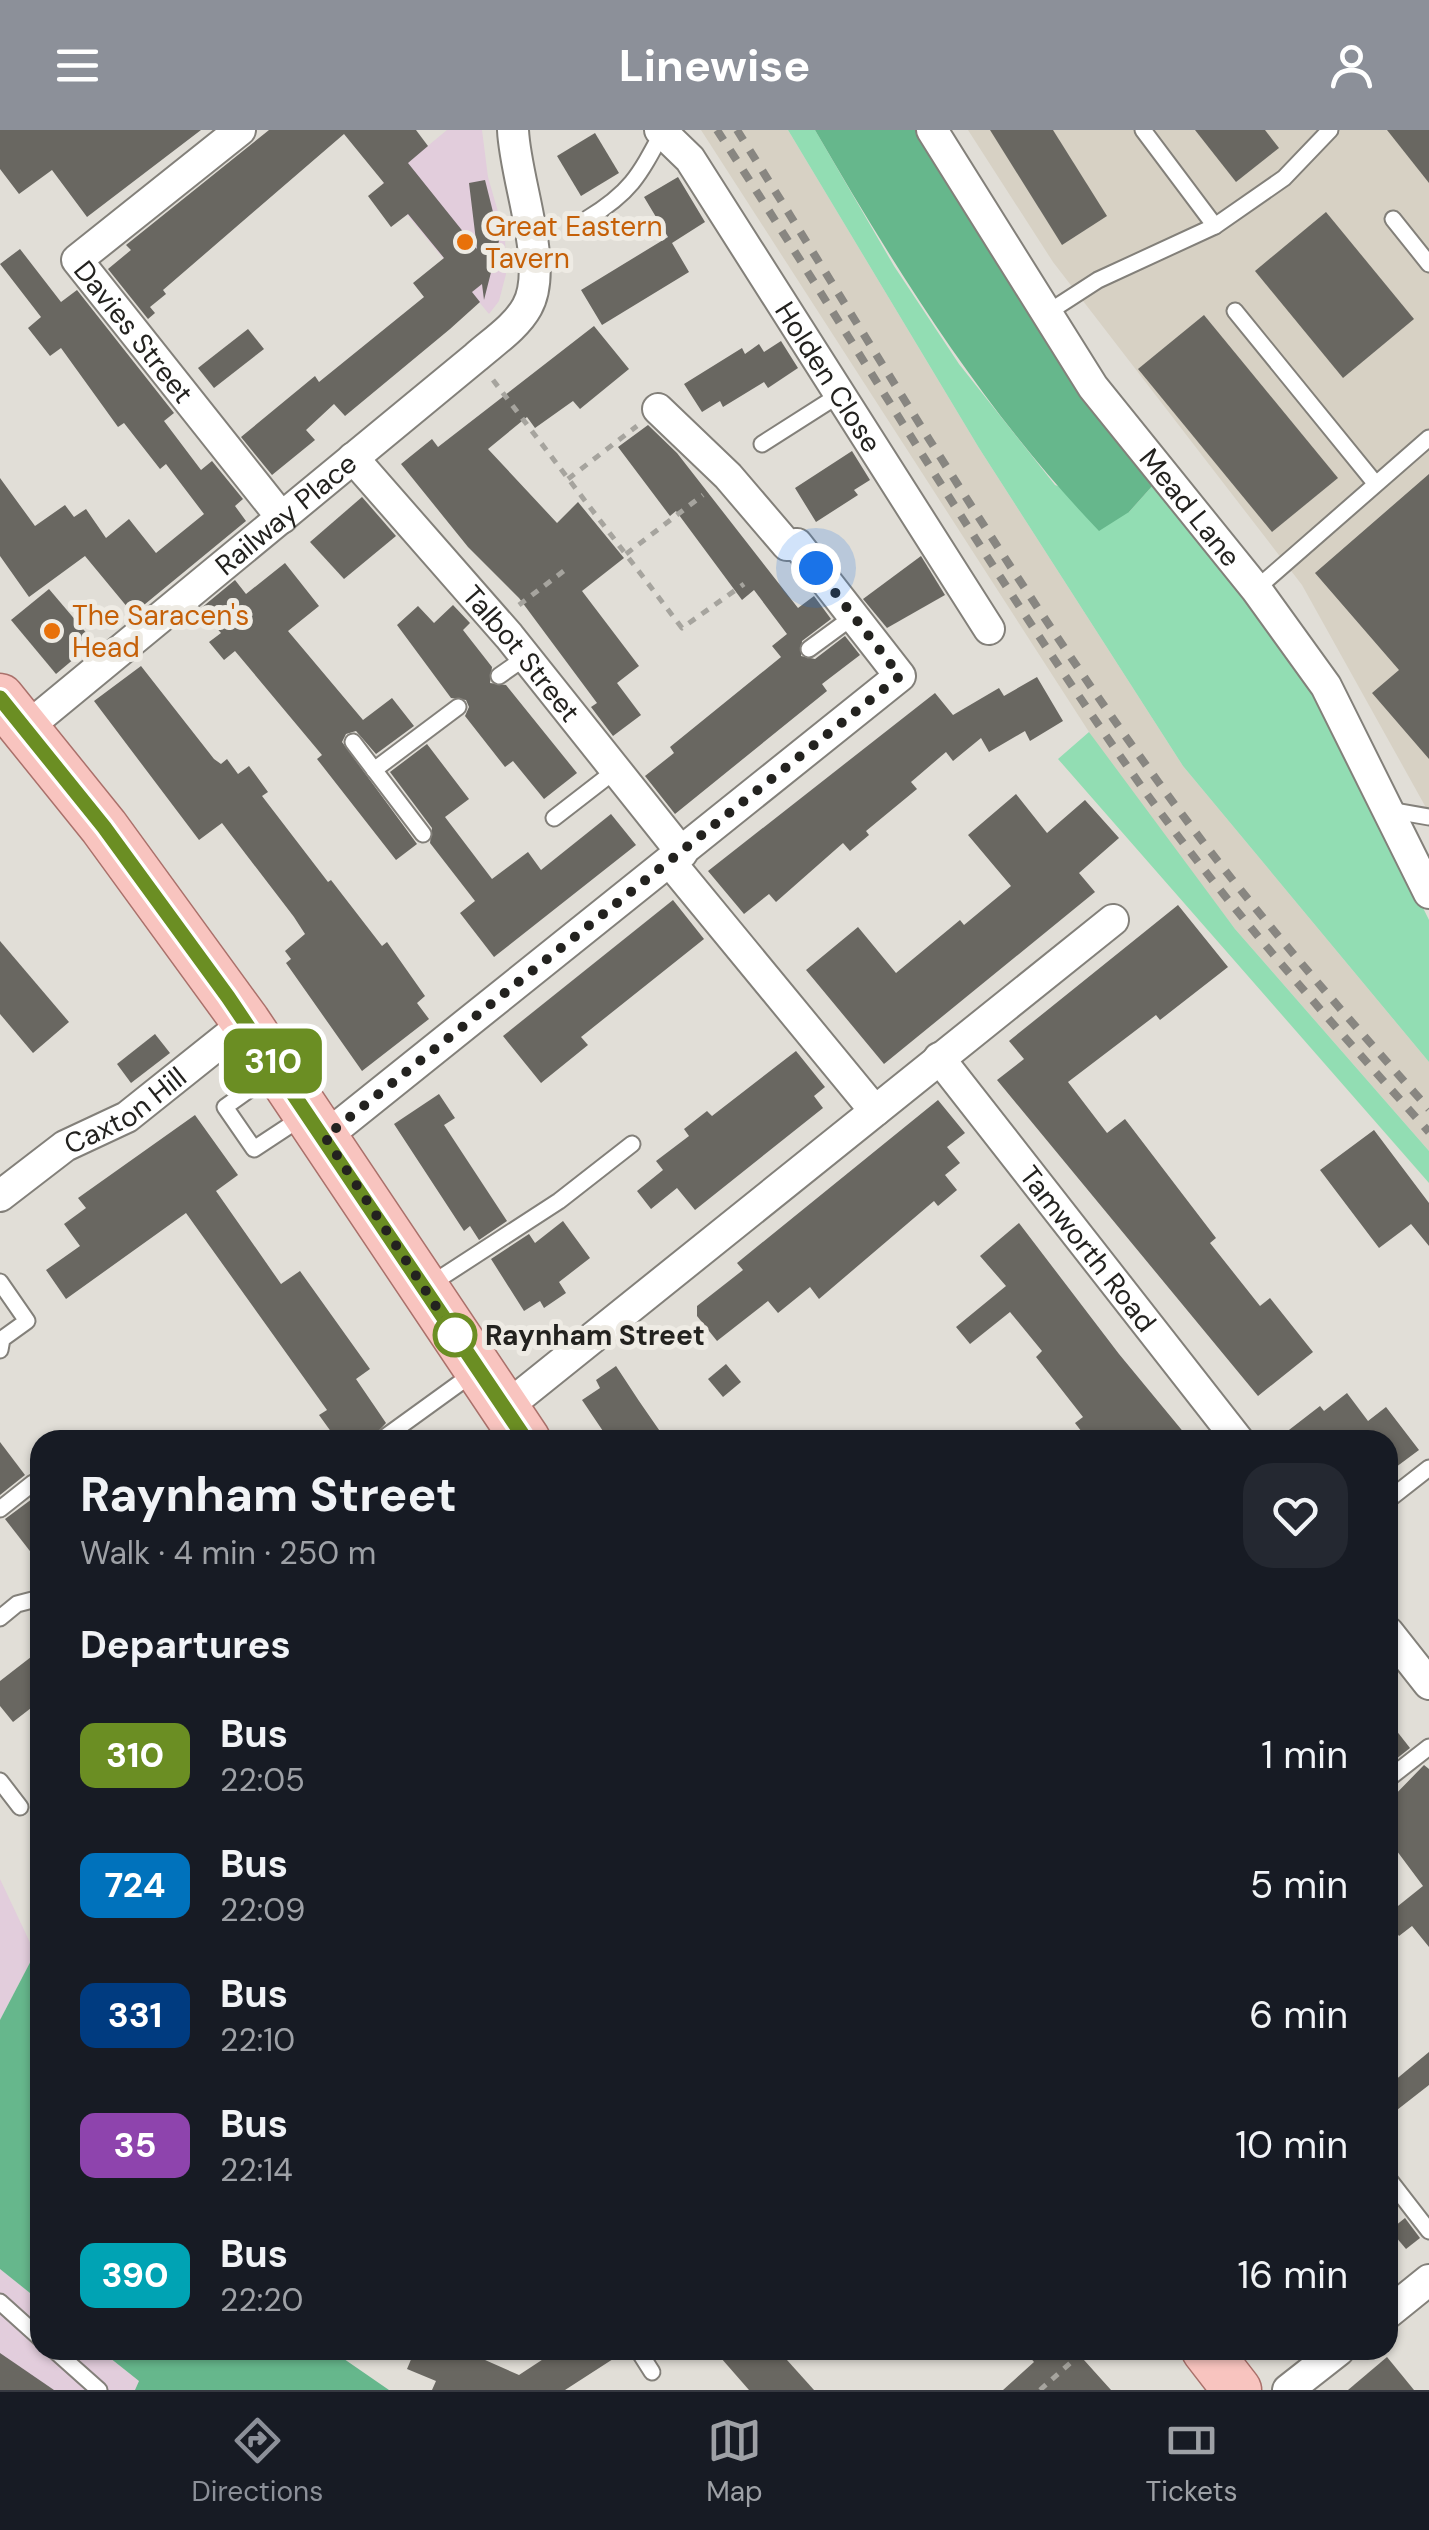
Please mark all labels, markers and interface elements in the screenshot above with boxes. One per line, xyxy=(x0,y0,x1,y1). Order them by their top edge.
text: Linewise xyxy=(619,36,810,95)
icon: menu xyxy=(50,38,105,93)
icon: person xyxy=(1324,38,1379,93)
place label: Great Eastern Tavern xyxy=(485,208,663,277)
marker: Great Eastern Tavern xyxy=(454,231,476,253)
street label: Davies Street xyxy=(66,253,202,411)
street label: Holden Close xyxy=(767,294,890,459)
street label: Mead Lane xyxy=(1131,441,1249,574)
street label: Railway Place xyxy=(207,445,364,583)
your location xyxy=(791,543,841,593)
street label: Talbot Street xyxy=(454,577,589,729)
place label: The Saracen's Head xyxy=(72,597,249,666)
marker: The Saracen's Head xyxy=(41,620,63,642)
line badge: 310 xyxy=(216,1028,330,1094)
text: 310 xyxy=(244,1038,302,1084)
street label: Caxton Hill xyxy=(58,1058,194,1162)
street label: Tamworth Road xyxy=(1012,1158,1165,1339)
marker: Raynham Street xyxy=(434,1314,476,1356)
place label: Raynham Street xyxy=(485,1317,705,1354)
text: Raynham Street xyxy=(80,1463,457,1526)
button: heart xyxy=(1243,1463,1348,1568)
text: Walk · 4 min · 250 m xyxy=(80,1532,376,1574)
text: Departures xyxy=(80,1620,291,1670)
text: Bus xyxy=(220,1709,288,1759)
text: 1 min xyxy=(1261,1730,1348,1780)
text: 310 xyxy=(106,1732,164,1778)
text: 22:05 xyxy=(220,1759,305,1801)
text: Bus xyxy=(220,1839,288,1889)
text: 5 min xyxy=(1250,1860,1348,1910)
text: 724 xyxy=(104,1862,166,1908)
text: 22:09 xyxy=(220,1889,305,1931)
text: Bus xyxy=(220,1969,288,2019)
text: 6 min xyxy=(1249,1990,1348,2040)
text: 331 xyxy=(108,1992,162,2038)
text: 22:10 xyxy=(220,2019,295,2061)
text: Bus xyxy=(220,2099,288,2149)
text: 10 min xyxy=(1235,2120,1348,2170)
text: 35 xyxy=(114,2122,156,2168)
text: 22:14 xyxy=(220,2149,293,2191)
text: Bus xyxy=(220,2229,288,2279)
text: 16 min xyxy=(1237,2250,1348,2300)
text: 390 xyxy=(101,2252,169,2298)
text: 22:20 xyxy=(220,2279,303,2321)
tab: Directions xyxy=(191,2413,323,2510)
tab: Map xyxy=(706,2413,763,2510)
tab: Tickets xyxy=(1145,2413,1237,2510)

